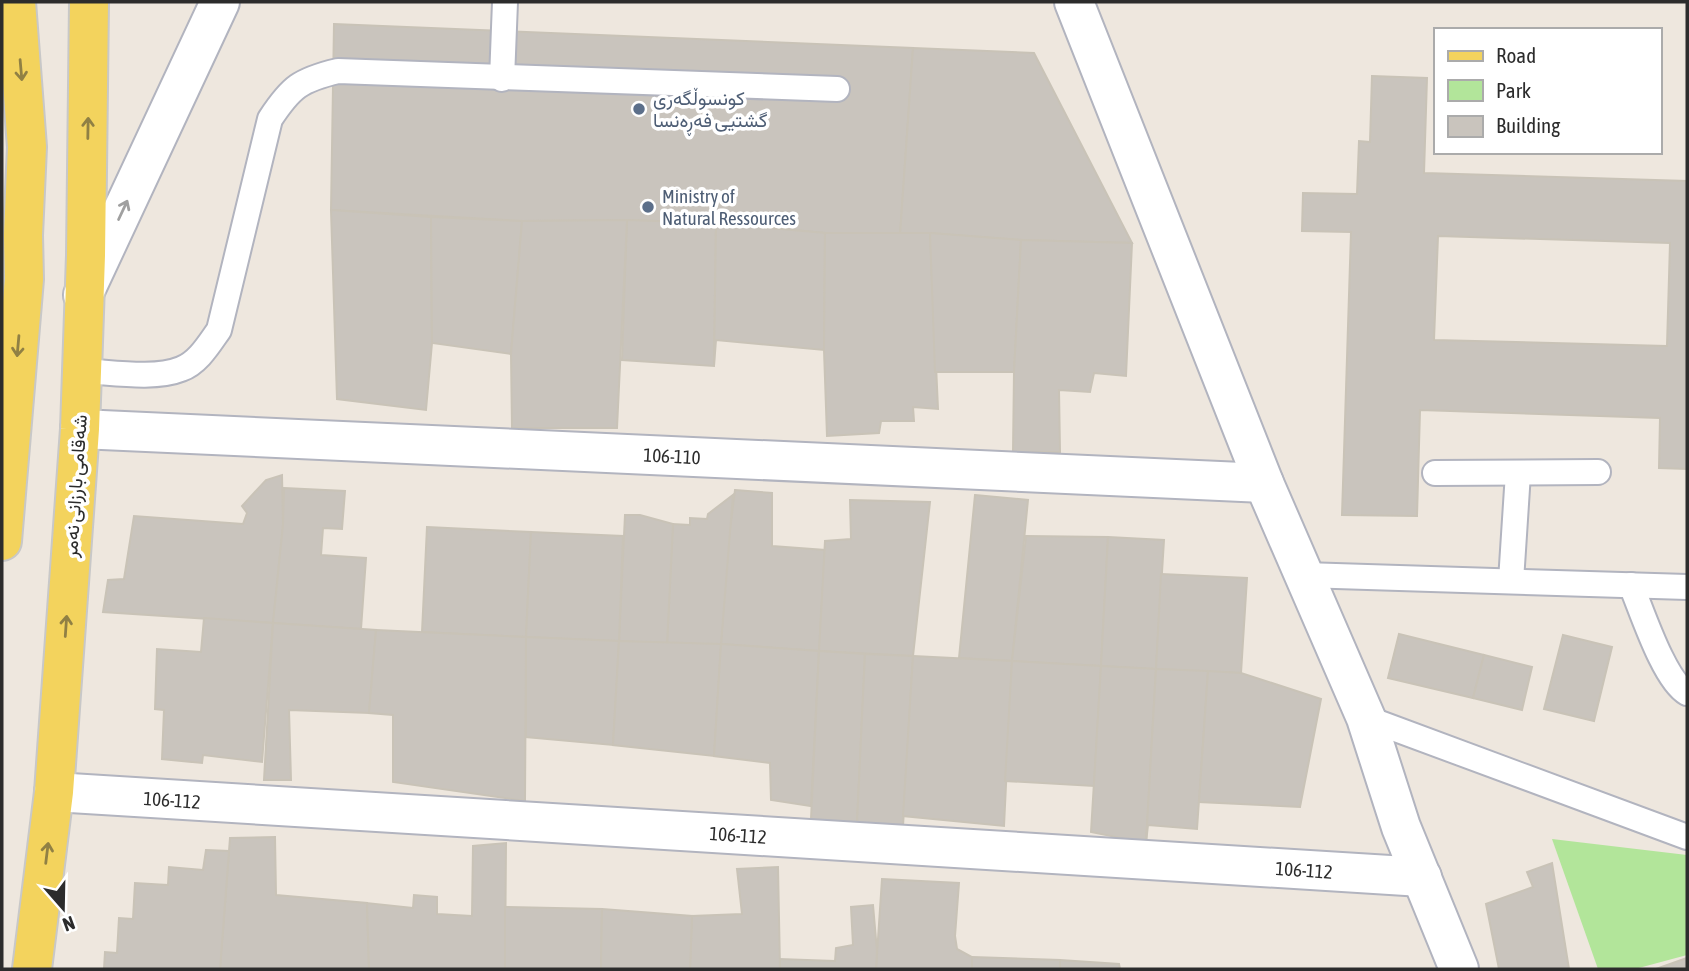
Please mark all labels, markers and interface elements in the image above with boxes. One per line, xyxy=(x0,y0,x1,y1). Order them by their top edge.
legend xyxy=(1434,28,1661,154)
text: Road xyxy=(1496,43,1536,67)
one-way arrow xyxy=(15,58,28,81)
text: Park xyxy=(1496,78,1531,102)
place label: کونسوڵگەری گشتیی فەڕەنسا xyxy=(653,87,768,136)
marker: کونسوڵگەری گشتیی فەڕەنسا xyxy=(631,101,647,117)
text: Building xyxy=(1496,113,1560,137)
one-way arrow xyxy=(81,117,95,140)
place label: Ministry of Natural Ressources xyxy=(662,185,796,229)
marker: Ministry of Natural Ressources xyxy=(640,199,656,215)
one-way arrow xyxy=(117,200,130,221)
one-way arrow xyxy=(11,334,24,356)
street label: شەقامی بارزانی نەمر xyxy=(59,414,92,559)
street label: 106-110 xyxy=(643,444,701,468)
one-way arrow xyxy=(60,616,73,638)
street label: 106-112 xyxy=(143,787,201,813)
street label: 106-112 xyxy=(709,822,767,848)
one-way arrow xyxy=(40,842,53,865)
street label: 106-112 xyxy=(1275,857,1333,883)
north arrow xyxy=(28,873,98,943)
text: N xyxy=(60,912,78,936)

